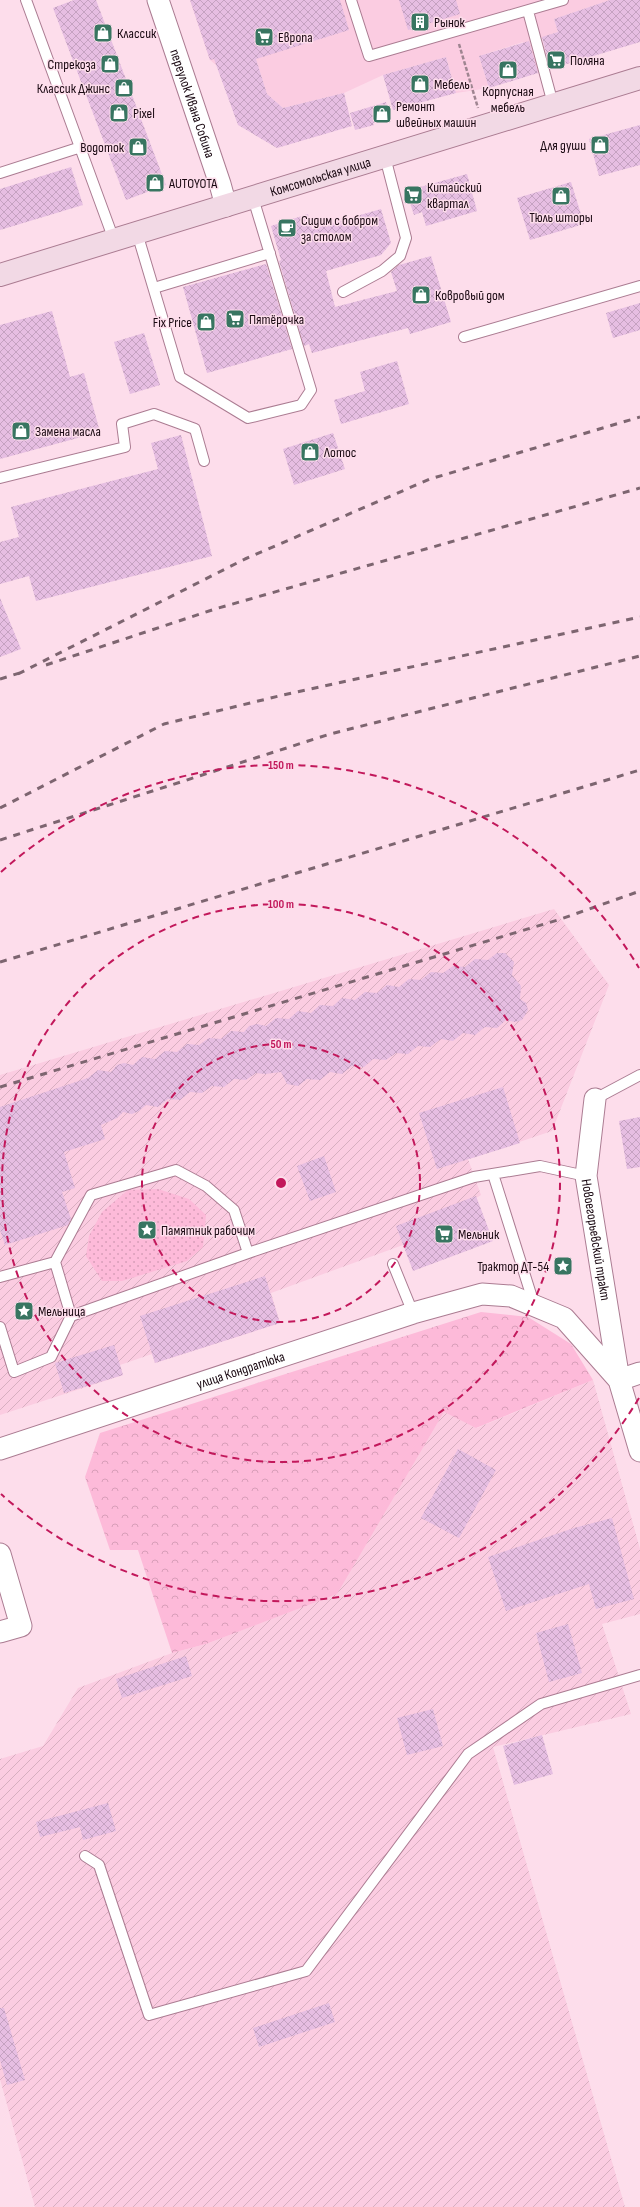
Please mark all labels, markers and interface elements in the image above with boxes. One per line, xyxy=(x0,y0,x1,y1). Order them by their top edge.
building icon: Рынок xyxy=(409,11,431,33)
place label: Рынок xyxy=(434,14,466,31)
shop icon: Классик xyxy=(92,22,114,44)
place label: Классик xyxy=(117,25,157,42)
supermarket icon: Европа xyxy=(253,26,275,48)
place label: Европа xyxy=(278,29,313,46)
street label: переулок Ивана Собина xyxy=(166,47,219,160)
supermarket icon: Поляна xyxy=(545,49,567,71)
place label: Поляна xyxy=(570,52,605,69)
shop icon: Стрекоза xyxy=(99,53,121,75)
place label: Стрекоза xyxy=(48,56,96,73)
shop icon: Корпусная мебель xyxy=(497,59,519,81)
shop icon: Мебель xyxy=(409,73,431,95)
place label: Мебель xyxy=(434,76,470,93)
shop icon: Классик Джинс xyxy=(113,77,135,99)
place label: Классик Джинс xyxy=(37,80,110,97)
place label: Корпусная мебель xyxy=(482,83,534,116)
place label: Ремонт швейных машин xyxy=(396,98,476,131)
shop icon: Pixel xyxy=(108,102,130,124)
shop icon: Ремонт швейных машин xyxy=(371,103,393,125)
place label: Pixel xyxy=(133,105,155,122)
shop icon: Для души xyxy=(589,134,611,156)
shop icon: Водоток xyxy=(127,136,149,158)
place label: Для души xyxy=(540,137,586,154)
place label: Водоток xyxy=(80,139,125,156)
street label: Комсомольская улица xyxy=(268,153,373,200)
shop icon: AUTOYOTA xyxy=(144,172,166,194)
place label: AUTOYOTA xyxy=(168,175,218,192)
place label: Китайский квартал xyxy=(427,179,482,212)
supermarket icon: Китайский квартал xyxy=(402,184,424,206)
shop icon: Тюль шторы xyxy=(550,185,572,207)
place label: Тюль шторы xyxy=(529,209,593,226)
place label: Сидим с бобром за столом xyxy=(301,212,378,245)
cafe icon: Сидим с бобром за столом xyxy=(276,217,298,239)
shop icon: Ковровый дом xyxy=(410,284,432,306)
place label: Ковровый дом xyxy=(435,287,505,304)
supermarket icon: Пятёрочка xyxy=(224,308,246,330)
shop icon: Fix Price xyxy=(195,311,217,333)
place label: Пятёрочка xyxy=(249,311,304,328)
place label: Fix Price xyxy=(153,314,192,331)
shop icon: Замена масла xyxy=(10,420,32,442)
place label: Замена масла xyxy=(35,423,101,440)
shop icon: Лотос xyxy=(299,441,321,463)
place label: Лотос xyxy=(323,444,356,461)
text: 150 m xyxy=(268,758,294,773)
text: 100 m xyxy=(268,897,294,912)
text: 50 m xyxy=(271,1037,291,1052)
centre of rings xyxy=(274,1176,288,1190)
street label: Новоегорьевский тракт xyxy=(578,1178,614,1302)
place icon: Памятник рабочим xyxy=(136,1219,158,1241)
place label: Памятник рабочим xyxy=(161,1222,255,1239)
supermarket icon: Мельник xyxy=(433,1223,455,1245)
place label: Мельник xyxy=(458,1226,500,1243)
place icon: Трактор ДТ-54 xyxy=(552,1255,574,1277)
place label: Трактор ДТ-54 xyxy=(477,1258,549,1275)
place icon: Мельница xyxy=(13,1300,35,1322)
place label: Мельница xyxy=(38,1303,85,1320)
street label: улица Кондратюка xyxy=(194,1348,287,1393)

